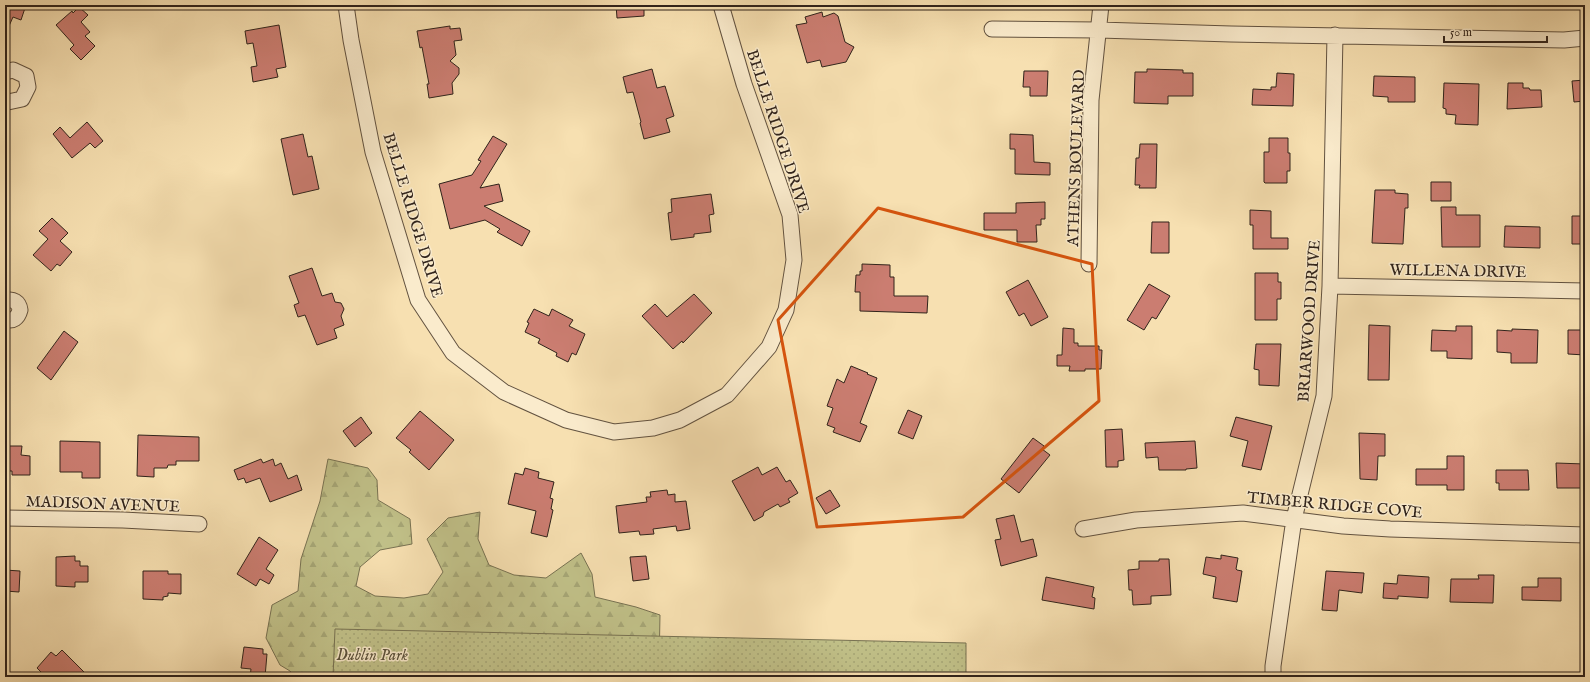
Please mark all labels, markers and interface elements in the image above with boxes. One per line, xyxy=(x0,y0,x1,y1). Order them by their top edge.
scale bar xyxy=(1444,18,1547,44)
text: 50 m xyxy=(1450,25,1472,40)
street label: BELLE RIDGE DRIVE xyxy=(741,47,813,216)
street label: ATHENS BOULEVARD xyxy=(1064,69,1090,248)
street label: BELLE RIDGE DRIVE xyxy=(377,131,447,300)
street label: BRIARWOOD DRIVE xyxy=(1294,239,1326,403)
street label: WILLENA DRIVE xyxy=(1389,261,1527,283)
street label: TIMBER RIDGE COVE xyxy=(1246,488,1423,524)
street label: MADISON AVENUE xyxy=(26,492,180,518)
park label: Dublin Park xyxy=(336,646,408,666)

